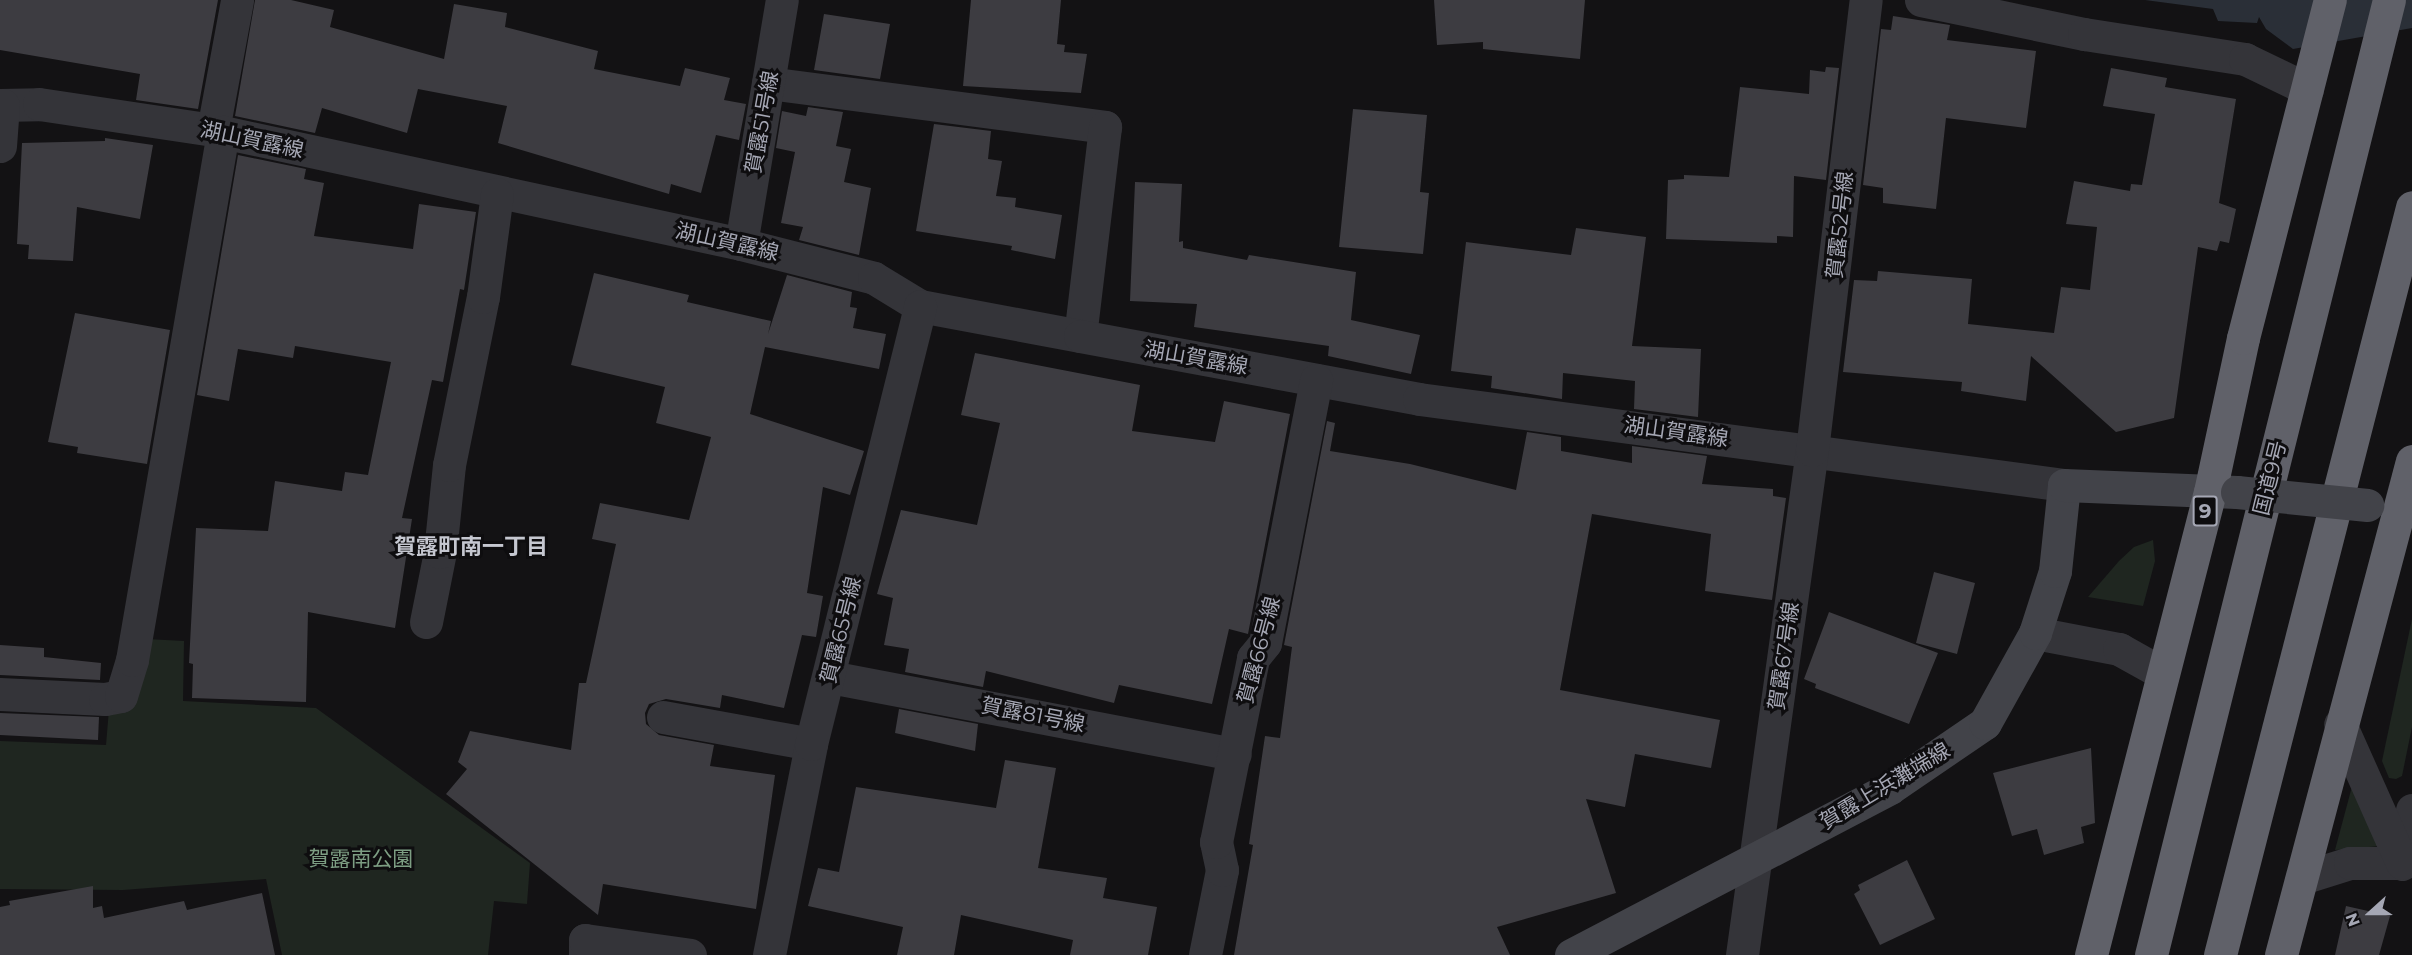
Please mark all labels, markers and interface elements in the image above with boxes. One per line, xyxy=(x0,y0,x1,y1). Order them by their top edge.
street label: 賀露51号線 xyxy=(741,69,783,175)
street label: 湖山賀露線 xyxy=(198,117,306,163)
street label: 賀露52号線 xyxy=(1822,170,1858,280)
street label: 湖山賀露線 xyxy=(673,218,781,266)
street label: 湖山賀露線 xyxy=(1142,336,1250,380)
street label: 湖山賀露線 xyxy=(1622,412,1730,452)
street label: 国道9号 xyxy=(2249,438,2291,518)
road number: 9 xyxy=(2192,494,2218,528)
district label: 賀露町南一丁目 xyxy=(394,534,548,560)
street label: 賀露65号線 xyxy=(816,574,866,686)
street label: 賀露66号線 xyxy=(1233,594,1285,706)
street label: 賀露67号線 xyxy=(1764,600,1804,712)
street label: 賀露81号線 xyxy=(979,693,1087,737)
street label: 賀露上浜灘端線 xyxy=(1816,737,1954,835)
park label: 賀露南公園 xyxy=(309,846,413,872)
north arrow xyxy=(2340,883,2400,943)
text: N xyxy=(2342,910,2364,929)

